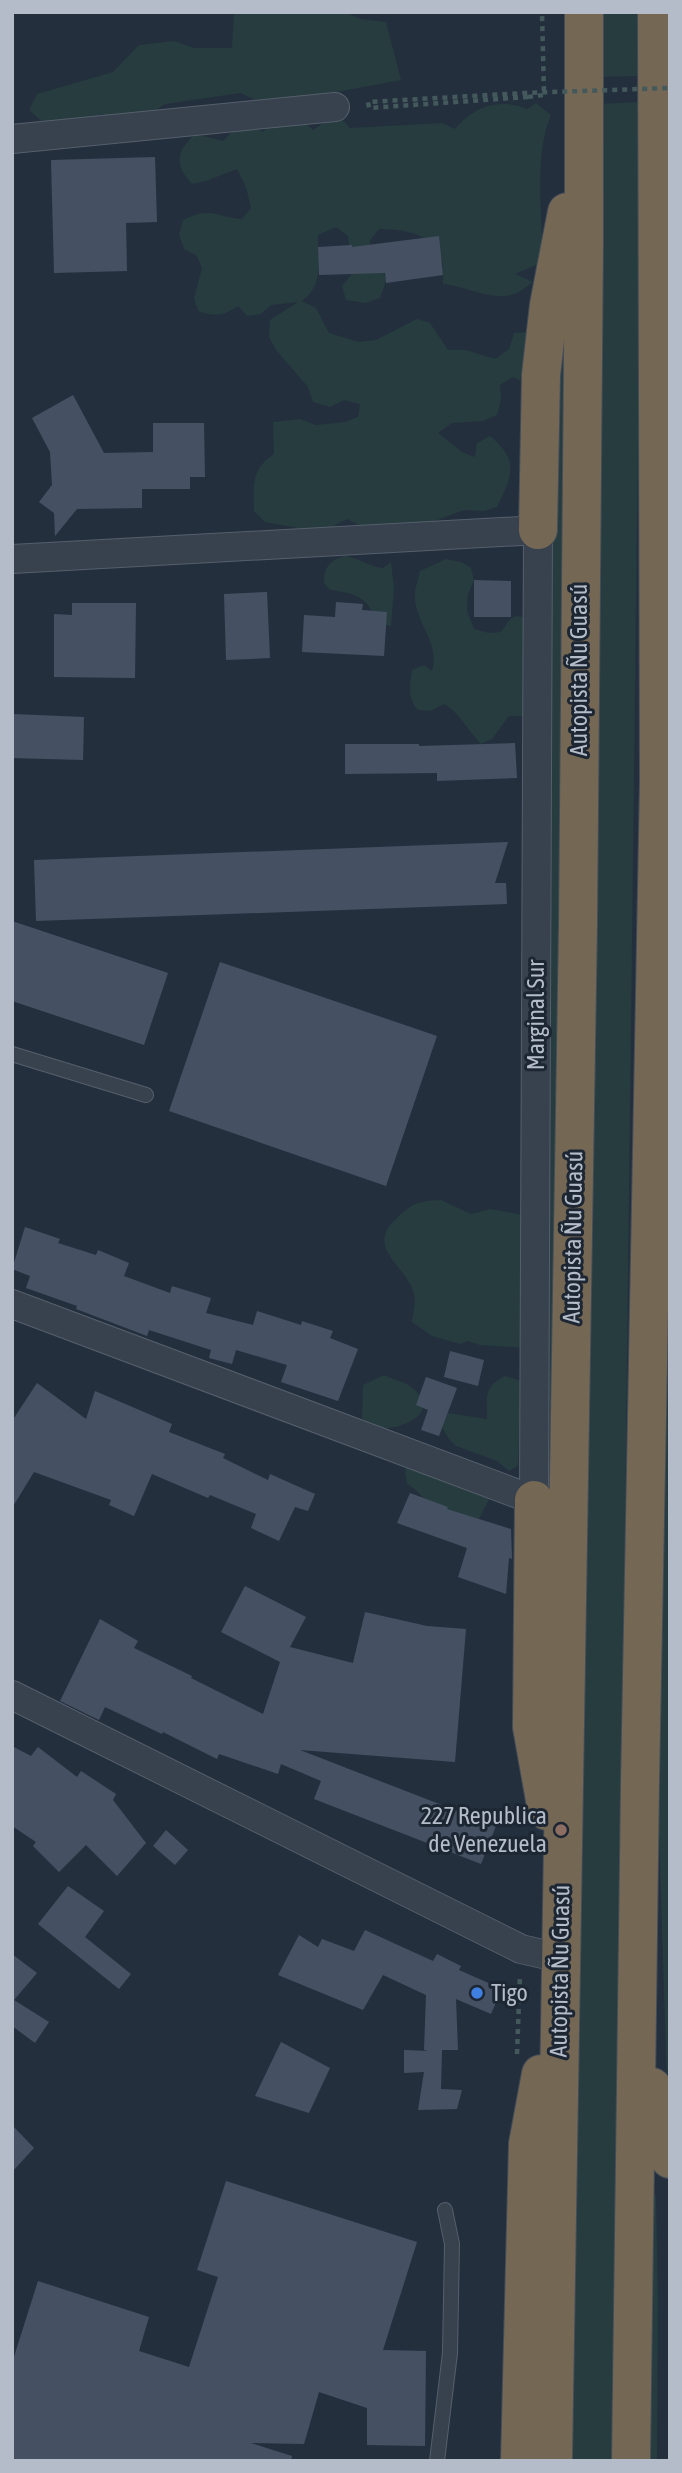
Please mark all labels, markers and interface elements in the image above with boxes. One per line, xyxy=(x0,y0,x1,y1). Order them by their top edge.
street label: Autopista Ñu Guasú xyxy=(565,584,592,756)
street label: Marginal Sur xyxy=(522,959,549,1070)
street label: Autopista Ñu Guasú xyxy=(557,1150,588,1324)
place label: 227 Republica de Venezuela xyxy=(421,1802,547,1857)
marker: 227 Republica de Venezuela xyxy=(553,1822,569,1838)
street label: Autopista Ñu Guasú xyxy=(544,1884,575,2058)
place label: Tigo xyxy=(491,1979,528,2006)
marker: Tigo xyxy=(469,1985,485,2001)

